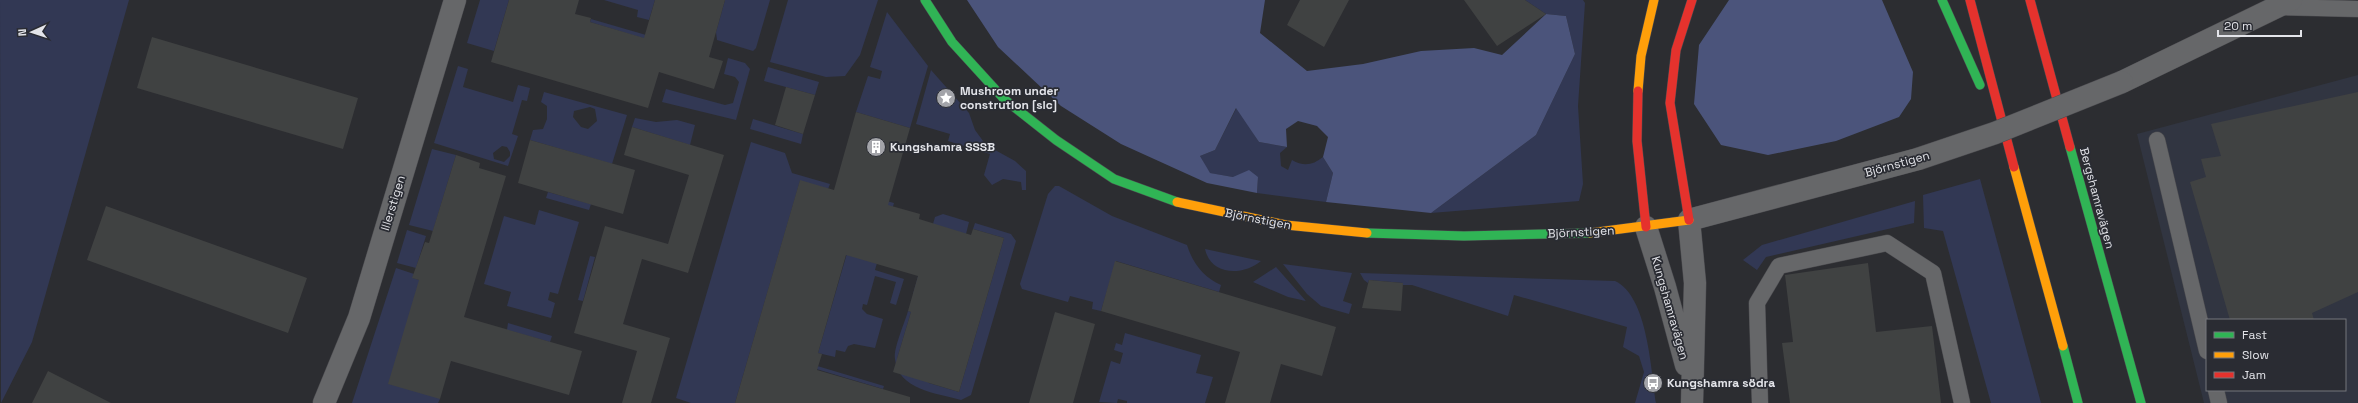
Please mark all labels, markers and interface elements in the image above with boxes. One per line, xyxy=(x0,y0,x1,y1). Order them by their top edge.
north arrow xyxy=(12,12,52,52)
scale bar xyxy=(2218,12,2301,38)
text: 20 m xyxy=(2224,18,2252,34)
text: N xyxy=(15,28,29,37)
place label: Mushroom under constrution [sic] xyxy=(960,83,1059,113)
place icon: Mushroom under constrution [sic] xyxy=(935,87,957,109)
building icon: Kungshamra SSSB xyxy=(865,136,887,158)
place label: Kungshamra SSSB xyxy=(890,139,995,155)
street label: Bergshamravägen xyxy=(2076,146,2118,250)
street label: Björnstigen xyxy=(1863,147,1931,181)
street label: Illerstigen xyxy=(377,173,409,233)
street label: Björnstigen xyxy=(1224,205,1292,233)
street label: Björnstigen xyxy=(1547,222,1615,242)
street label: Kungshamravägen xyxy=(1648,255,1692,361)
legend xyxy=(2206,319,2346,391)
text: Fast xyxy=(2242,327,2267,343)
text: Slow xyxy=(2242,347,2269,363)
text: Jam xyxy=(2242,367,2266,383)
bus stop icon: Kungshamra södra xyxy=(1642,372,1664,394)
place label: Kungshamra södra xyxy=(1667,375,1775,391)

